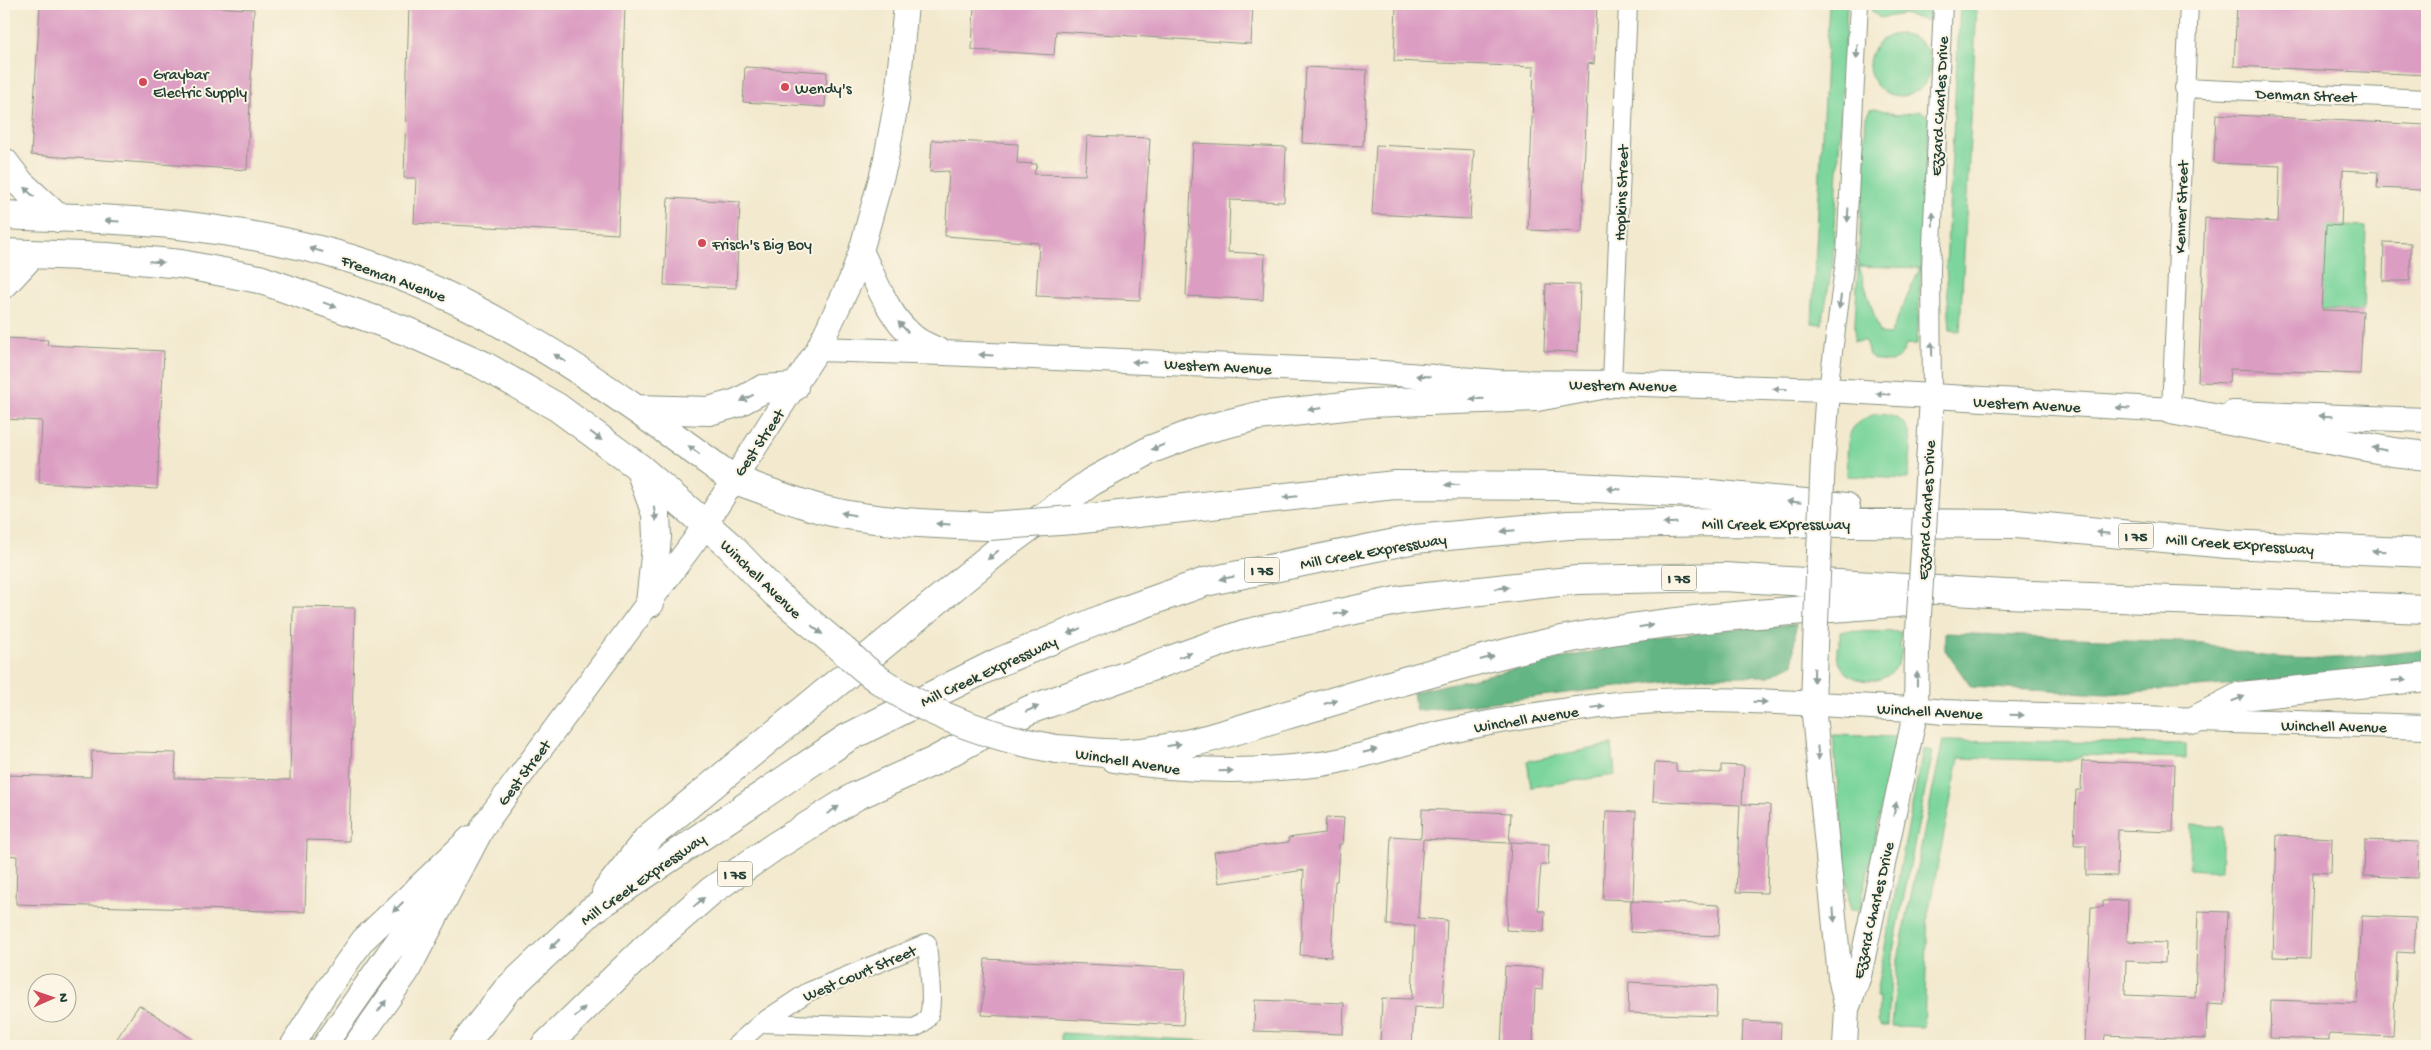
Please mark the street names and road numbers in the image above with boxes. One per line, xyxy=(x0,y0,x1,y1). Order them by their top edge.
street label: Ezzard Charles Drive xyxy=(1928,35,1955,177)
street label: Denman Street xyxy=(2254,86,2358,109)
street label: Hopkins Street xyxy=(1612,143,1635,241)
street label: Kenner Street xyxy=(2172,159,2195,254)
street label: Freeman Avenue xyxy=(337,252,448,308)
street label: Western Avenue xyxy=(1164,356,1273,381)
street label: Western Avenue xyxy=(1569,377,1678,398)
street label: Western Avenue xyxy=(1973,394,2082,419)
street label: Gest Street xyxy=(731,405,791,481)
street label: Ezzard Charles Drive xyxy=(1915,439,1942,581)
street label: Mill Creek Expressway xyxy=(1702,517,1850,536)
road number: I 75 xyxy=(2118,524,2154,548)
street label: Mill Creek Expressway xyxy=(1299,531,1448,576)
street label: Mill Creek Expressway xyxy=(2165,532,2315,561)
street label: Winchell Avenue xyxy=(715,537,805,625)
road number: I 75 xyxy=(1244,558,1280,582)
road number: I 75 xyxy=(1662,566,1696,590)
street label: Mill Creek Expressway xyxy=(918,633,1061,713)
street label: Winchell Avenue xyxy=(1876,701,1984,726)
street label: Winchell Avenue xyxy=(1473,704,1581,739)
street label: Winchell Avenue xyxy=(2281,718,2388,739)
street label: Gest Street xyxy=(495,736,558,811)
street label: Winchell Avenue xyxy=(1074,746,1182,781)
street label: Mill Creek Expressway xyxy=(578,830,710,931)
street label: Ezzard Charles Drive xyxy=(1850,840,1901,981)
road number: I 75 xyxy=(718,862,752,886)
street label: West Court Street xyxy=(801,942,921,1008)

